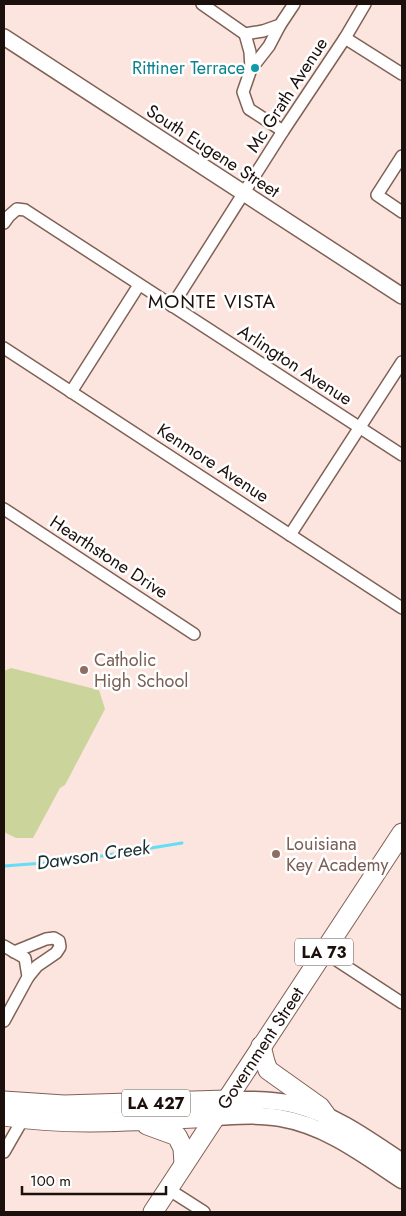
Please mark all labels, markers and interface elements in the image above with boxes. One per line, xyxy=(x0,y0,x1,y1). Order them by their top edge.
street label: Mc Grath Avenue xyxy=(240,32,334,158)
place label: Rittiner Terrace xyxy=(132,55,245,81)
marker: Rittiner Terrace xyxy=(249,62,261,74)
street label: South Eugene Street xyxy=(141,98,285,204)
district label: MONTE VISTA xyxy=(148,288,276,315)
street label: Arlington Avenue xyxy=(233,318,357,412)
street label: Kenmore Avenue xyxy=(152,417,274,509)
street label: Hearthstone Drive xyxy=(45,509,173,605)
place label: Catholic High School xyxy=(94,647,188,694)
marker: Catholic High School xyxy=(78,664,90,676)
place label: Louisiana Key Academy xyxy=(286,831,389,878)
water label: Dawson Creek xyxy=(35,834,152,876)
marker: Louisiana Key Academy xyxy=(270,848,282,860)
road number: LA 73 xyxy=(295,939,353,966)
street label: Government Street xyxy=(211,981,311,1115)
road number: LA 427 xyxy=(122,1090,190,1116)
scale bar xyxy=(22,1164,166,1196)
text: 100 m xyxy=(30,1170,71,1192)

